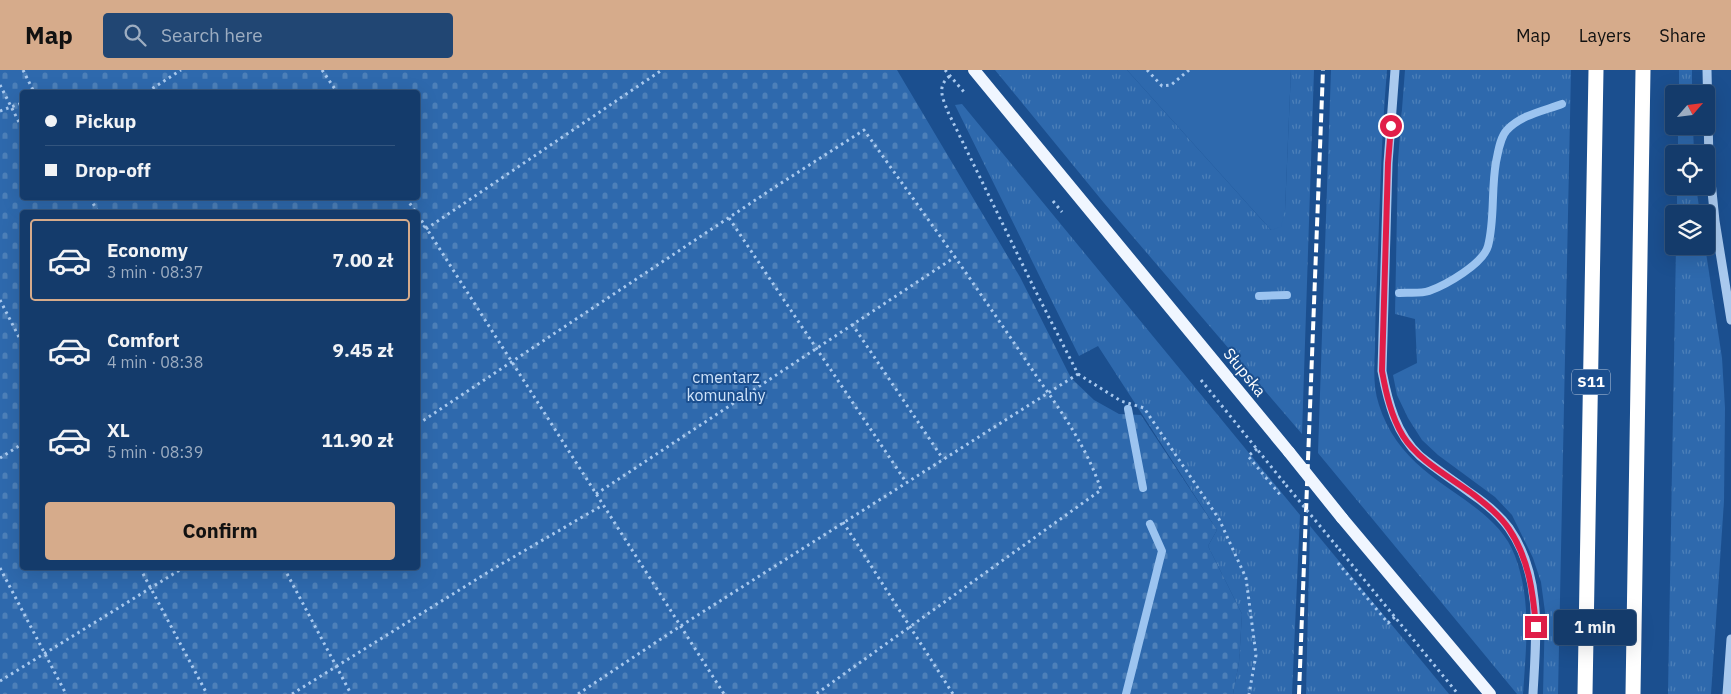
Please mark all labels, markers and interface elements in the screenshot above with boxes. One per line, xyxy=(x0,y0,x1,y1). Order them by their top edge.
search box xyxy=(103,13,453,58)
text: Map xyxy=(25,19,73,51)
icon: search xyxy=(121,21,149,49)
text: Search here xyxy=(161,23,263,47)
text: Map xyxy=(1516,24,1551,47)
text: Layers xyxy=(1579,24,1631,47)
text: Share xyxy=(1659,24,1706,47)
north arrow xyxy=(1665,85,1715,135)
map controls xyxy=(1665,85,1715,255)
text: Pickup xyxy=(75,109,136,133)
route start xyxy=(1380,115,1402,137)
button: locate xyxy=(1665,145,1715,195)
text: Drop-off xyxy=(75,158,151,182)
button: layers xyxy=(1665,205,1715,255)
icon: car xyxy=(47,238,92,283)
text: Economy xyxy=(107,238,188,262)
text: 7.00 zł xyxy=(333,248,393,272)
text: 3 min · 08:37 xyxy=(107,262,203,282)
icon: car xyxy=(47,328,92,373)
text: Comfort xyxy=(107,328,180,352)
text: 9.45 zł xyxy=(333,338,393,362)
street label: Słupska xyxy=(1219,344,1271,401)
text: 4 min · 08:38 xyxy=(107,352,203,372)
park label: cmentarz komunalny xyxy=(686,367,766,405)
road number: S11 xyxy=(1572,370,1610,394)
icon: car xyxy=(47,418,92,463)
text: XL xyxy=(107,418,130,442)
text: 11.90 zł xyxy=(321,428,393,452)
text: 5 min · 08:39 xyxy=(107,442,203,462)
button: Confirm xyxy=(45,502,395,560)
callout: 1 min xyxy=(1554,610,1636,644)
route end xyxy=(1525,616,1547,638)
text: 1 min xyxy=(1574,617,1616,637)

